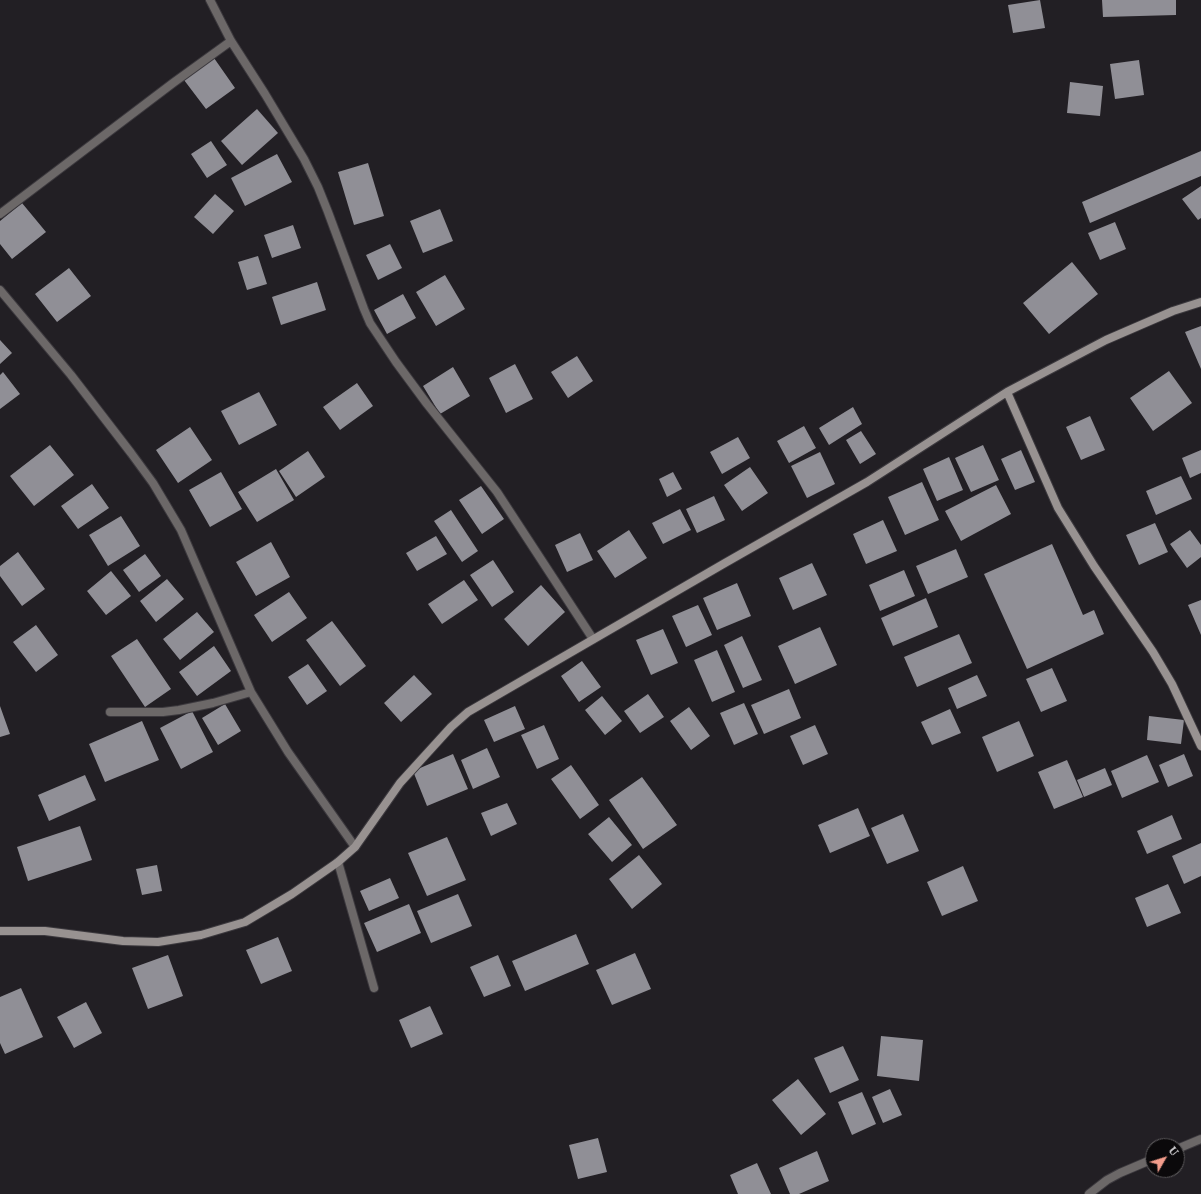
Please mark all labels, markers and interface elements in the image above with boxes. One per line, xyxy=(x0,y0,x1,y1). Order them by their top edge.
north arrow xyxy=(1145,1138,1185,1178)
text: U xyxy=(1166,1143,1182,1159)

